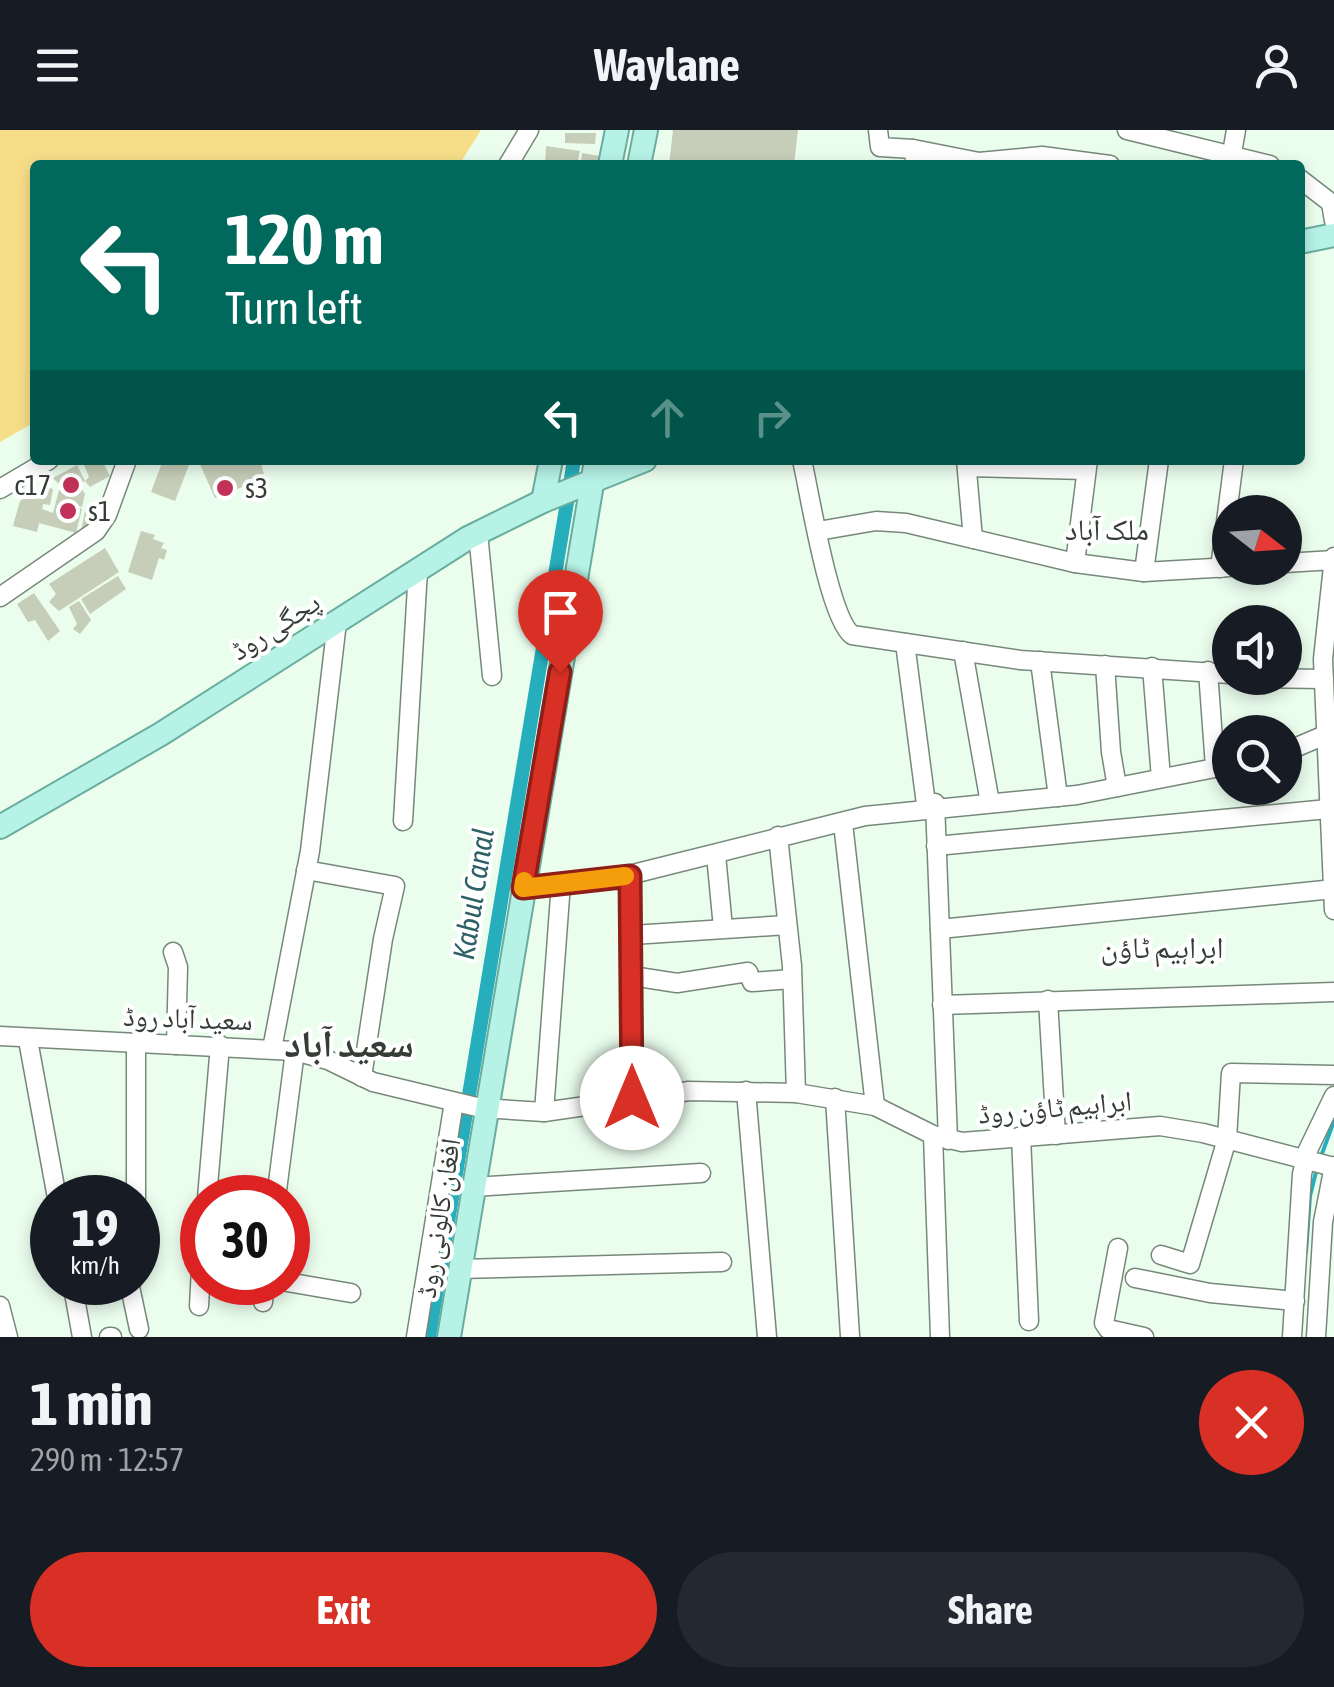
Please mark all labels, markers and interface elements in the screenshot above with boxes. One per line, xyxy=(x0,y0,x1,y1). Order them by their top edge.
icon: menu xyxy=(30,38,85,93)
icon: person xyxy=(1249,38,1304,93)
text: Waylane xyxy=(594,39,740,91)
text: 120 m xyxy=(225,199,384,279)
icon: left xyxy=(60,200,190,330)
text: Turn left xyxy=(225,282,363,334)
icon: left xyxy=(535,390,590,445)
icon: ahead xyxy=(640,390,695,445)
icon: right xyxy=(745,390,800,445)
place label: c17 xyxy=(14,469,51,501)
place label: s3 xyxy=(245,472,268,504)
marker: c17 xyxy=(60,474,82,496)
marker: s3 xyxy=(214,477,236,499)
place label: s1 xyxy=(88,495,111,527)
north arrow xyxy=(1212,495,1302,585)
map controls xyxy=(1212,495,1302,805)
marker: s1 xyxy=(57,500,79,522)
district label: ملک آباد xyxy=(1065,512,1149,547)
pin xyxy=(518,570,603,673)
street label: پجگی روڈ xyxy=(224,585,327,668)
icon: arrive xyxy=(533,585,588,640)
button: sound xyxy=(1212,605,1302,695)
button: search xyxy=(1212,715,1302,805)
water label: Kabul Canal xyxy=(446,826,500,962)
district label: ابراہیم ٹاؤن xyxy=(1100,930,1224,968)
street label: سعید آباد روڈ xyxy=(123,1000,253,1037)
district label: سعید آباد xyxy=(284,1022,414,1066)
position arrow xyxy=(580,1046,684,1150)
street label: ابراہیم ٹاؤن روڈ xyxy=(977,1084,1134,1133)
street label: افغان کالونی روڈ xyxy=(410,1136,468,1301)
speed limit sign: 30 xyxy=(180,1175,310,1305)
text: 19 xyxy=(71,1199,118,1257)
text: km/h xyxy=(70,1251,120,1279)
text: 1 min xyxy=(30,1369,153,1438)
button: close xyxy=(1199,1370,1304,1475)
text: 290 m · 12:57 xyxy=(30,1441,184,1478)
button: Exit xyxy=(30,1552,657,1667)
button: Share xyxy=(677,1552,1304,1667)

